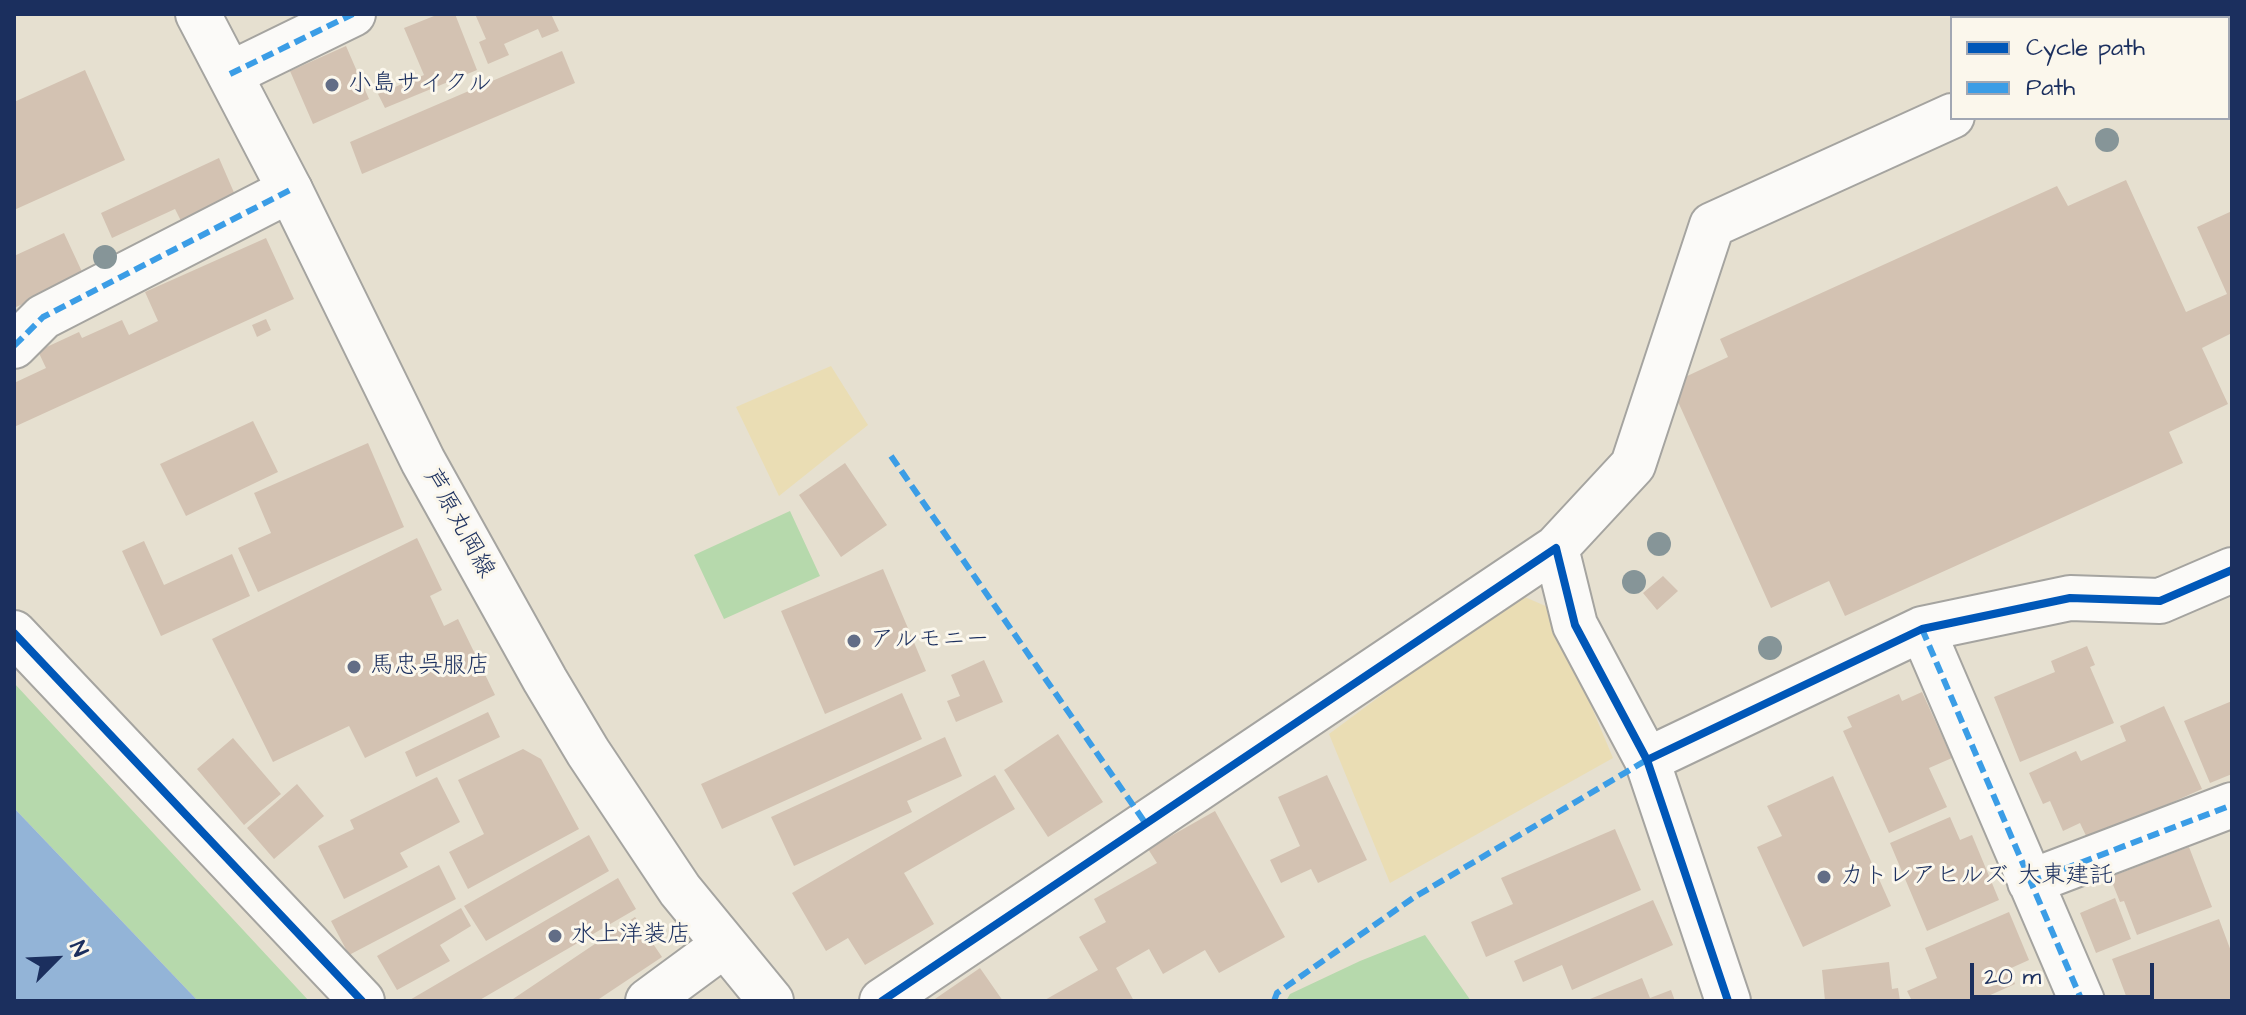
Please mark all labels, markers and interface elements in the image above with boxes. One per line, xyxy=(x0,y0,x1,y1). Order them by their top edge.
legend xyxy=(1950,16,2230,120)
text: Cycle path xyxy=(2026,31,2145,65)
place label: 小島サイクル xyxy=(348,71,492,99)
text: Path xyxy=(2026,71,2075,105)
marker: 小島サイクル xyxy=(323,76,341,94)
street label: 芦原丸岡線 xyxy=(416,465,500,583)
place label: アルモニー xyxy=(870,627,990,655)
marker: アルモニー xyxy=(845,632,863,650)
place label: 馬忠呉服店 xyxy=(370,653,490,681)
marker: 馬忠呉服店 xyxy=(345,658,363,676)
place label: カトレアヒルズ 大東建託 xyxy=(1840,863,2114,891)
marker: カトレアヒルズ 大東建託 xyxy=(1815,868,1833,886)
north arrow xyxy=(16,919,96,999)
place label: 水上洋装店 xyxy=(571,922,691,950)
marker: 水上洋装店 xyxy=(546,927,564,945)
text: N xyxy=(61,936,95,962)
scale bar xyxy=(1974,947,2158,997)
text: 20 m xyxy=(1984,960,2041,994)

